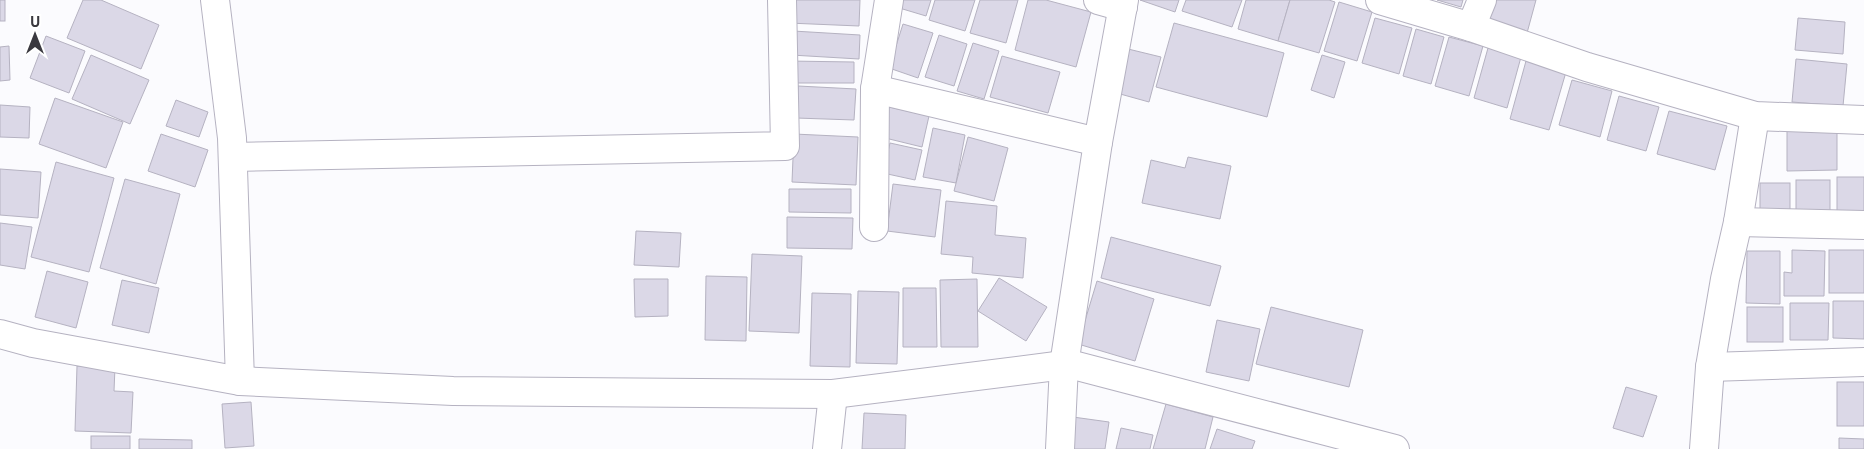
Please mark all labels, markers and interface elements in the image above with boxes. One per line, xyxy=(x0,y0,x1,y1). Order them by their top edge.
north arrow xyxy=(10,10,60,60)
text: U xyxy=(30,14,40,30)

